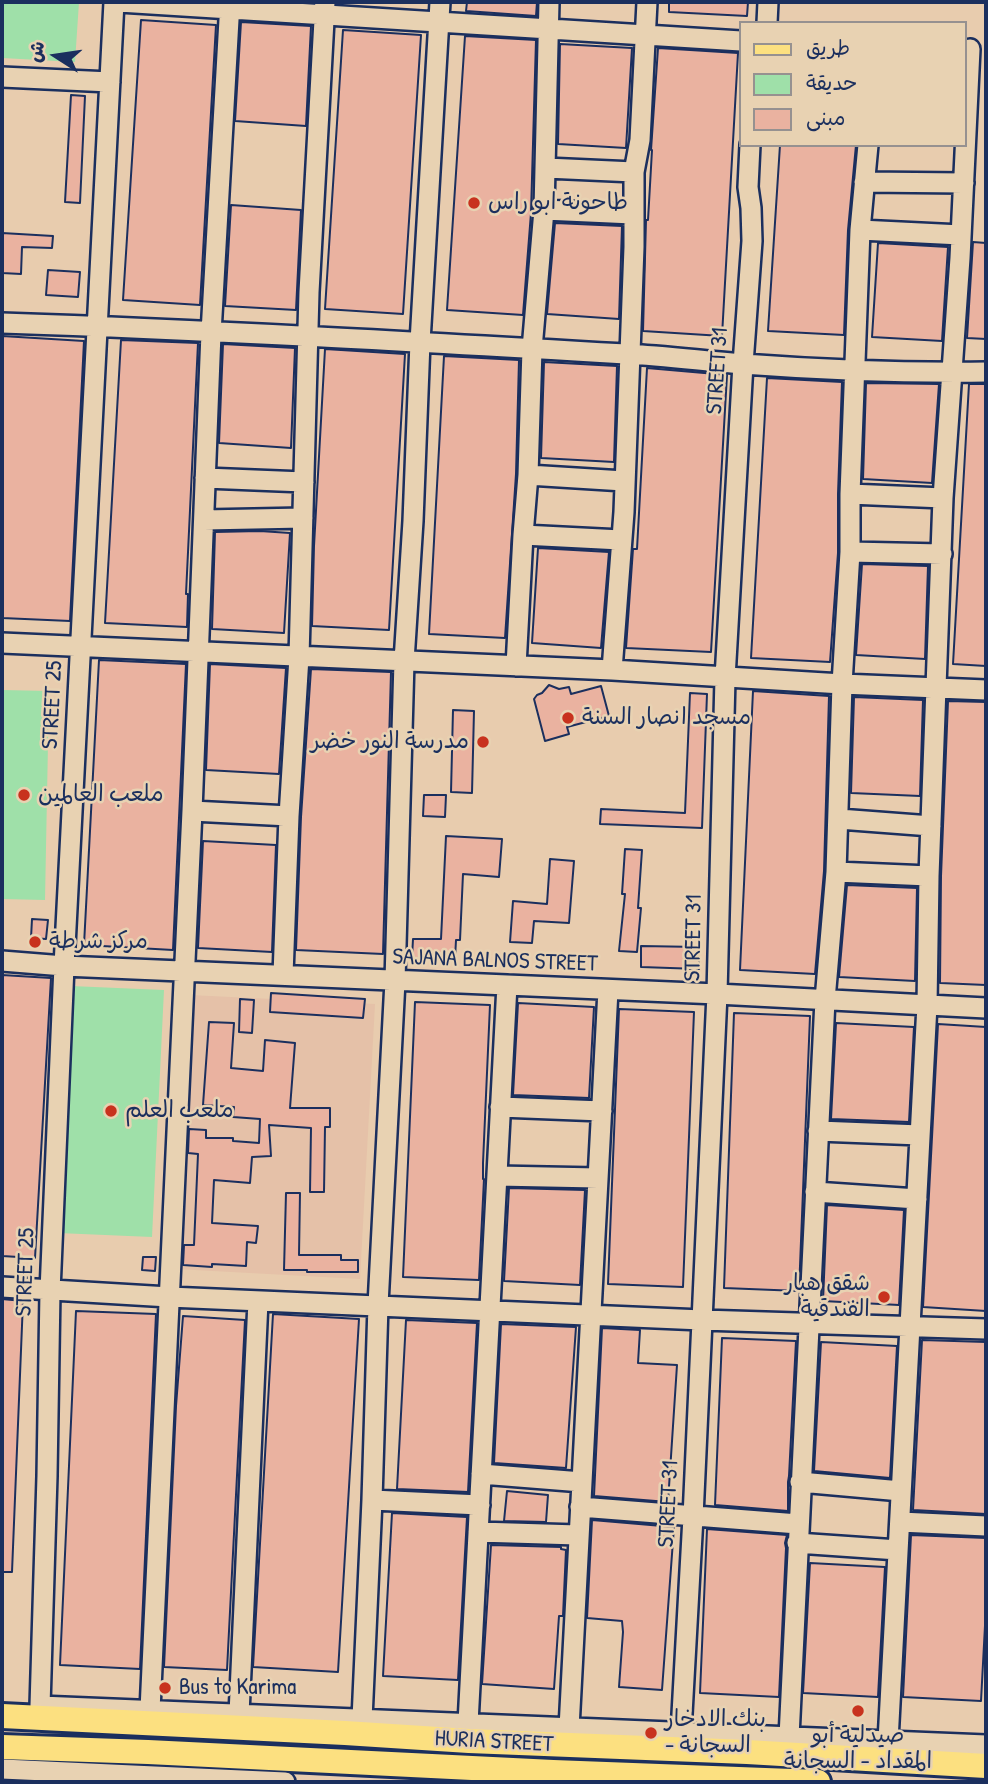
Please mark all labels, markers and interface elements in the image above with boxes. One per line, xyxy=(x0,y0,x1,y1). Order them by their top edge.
north arrow xyxy=(21,21,91,91)
legend xyxy=(740,21,967,147)
text: طريق xyxy=(806,33,850,62)
text: ش xyxy=(21,39,50,65)
text: حديقة xyxy=(806,68,857,97)
text: مبنى xyxy=(806,103,845,132)
place label: طاحونة ابو راس xyxy=(488,189,628,217)
marker: طاحونة ابو راس xyxy=(466,195,482,211)
street label: STREET 31 xyxy=(701,327,735,415)
street label: STREET 25 xyxy=(37,660,69,750)
place label: مسجد انصار السنة xyxy=(582,704,751,732)
marker: مسجد انصار السنة xyxy=(560,710,576,726)
place label: مدرسة النور خضر xyxy=(311,728,469,756)
marker: مدرسة النور خضر xyxy=(475,734,491,750)
place label: ملعب العالمين xyxy=(38,781,164,809)
marker: ملعب العالمين xyxy=(16,787,32,803)
street label: STREET 31 xyxy=(679,894,709,982)
place label: مركز شرطة xyxy=(49,928,148,956)
marker: مركز شرطة xyxy=(27,934,43,950)
street label: SAJANA BALNOS STREET xyxy=(392,944,598,978)
place label: ملعب العلم xyxy=(125,1097,234,1125)
marker: ملعب العلم xyxy=(103,1103,119,1119)
street label: STREET 25 xyxy=(11,1227,41,1317)
place label: شقق هبار الفندقية xyxy=(785,1270,870,1324)
marker: شقق هبار الفندقية xyxy=(876,1289,892,1305)
street label: STREET 31 xyxy=(653,1460,685,1548)
place label: Bus to Karima xyxy=(179,1674,296,1702)
marker: Bus to Karima xyxy=(157,1680,173,1696)
marker: صيدلية أبو المقداد - السجانة xyxy=(850,1703,866,1719)
place label: بنك الادخار - السجانة xyxy=(665,1706,766,1760)
place label: صيدلية أبو المقداد - السجانة xyxy=(784,1722,932,1776)
street label: HURIA STREET xyxy=(434,1725,554,1759)
marker: بنك الادخار - السجانة xyxy=(643,1725,659,1741)

